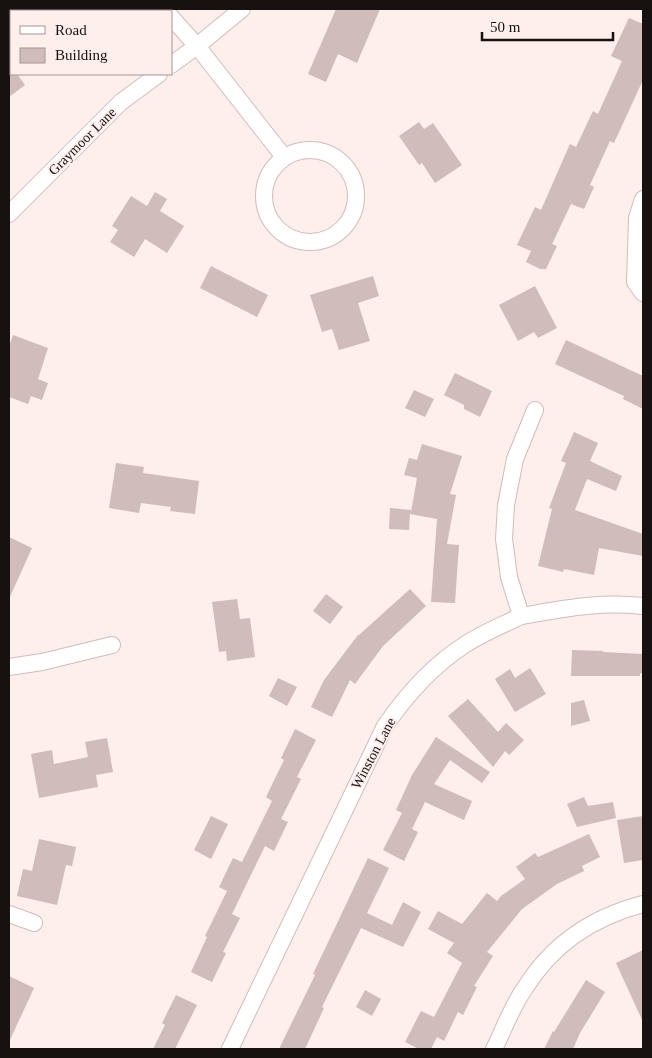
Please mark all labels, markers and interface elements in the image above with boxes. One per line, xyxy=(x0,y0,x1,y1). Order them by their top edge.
legend xyxy=(10,10,172,75)
scale bar xyxy=(482,10,613,42)
text: 50 m xyxy=(490,19,521,35)
text: Road xyxy=(55,22,87,38)
text: Building xyxy=(55,47,108,63)
street label: Graymoor Lane xyxy=(46,105,119,178)
street label: Winston Lane xyxy=(348,715,398,791)

